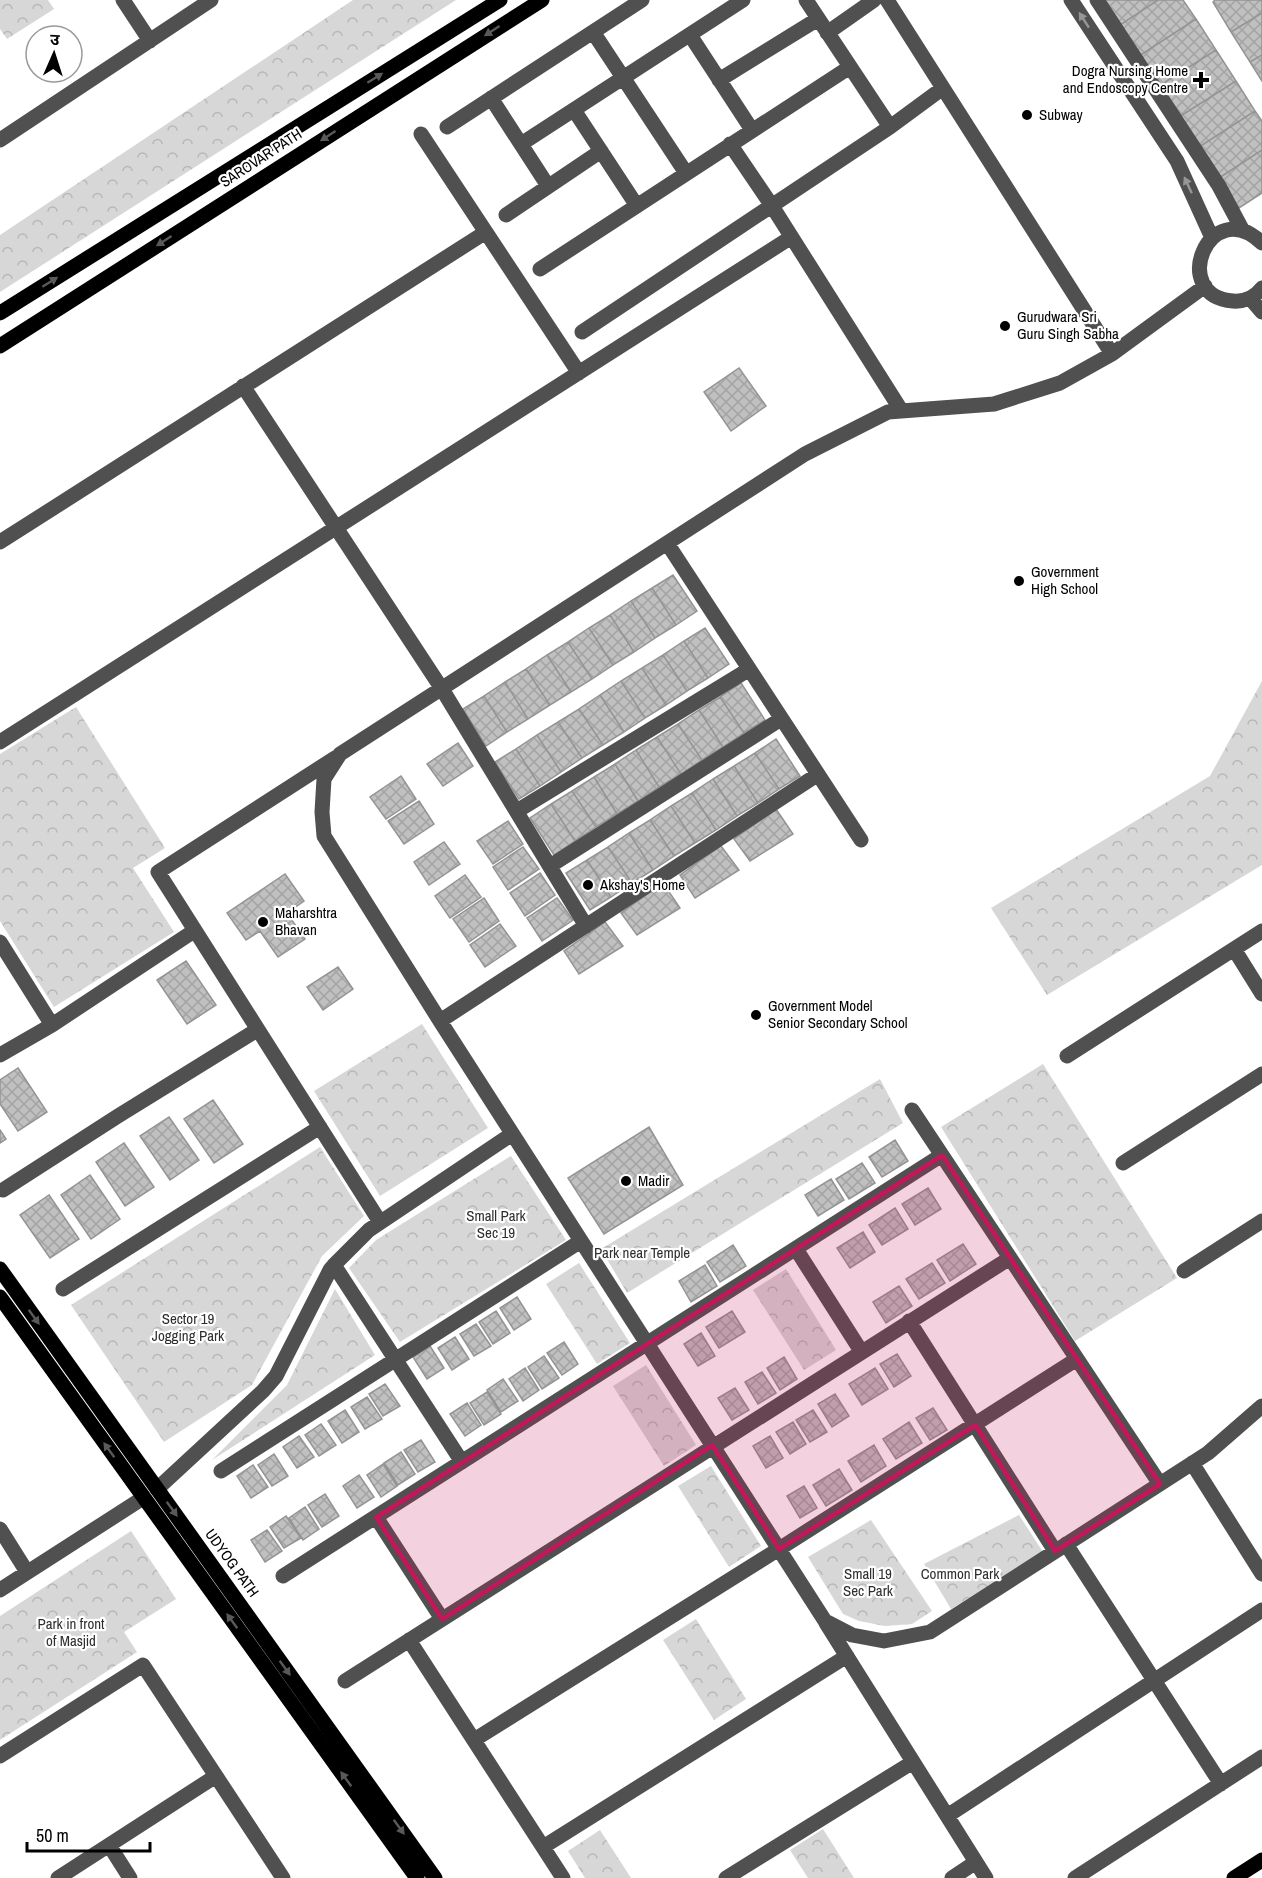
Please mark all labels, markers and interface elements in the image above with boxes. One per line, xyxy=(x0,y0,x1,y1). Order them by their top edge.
one-way arrow xyxy=(1078,12,1089,28)
north arrow xyxy=(24,24,84,84)
one-way arrow xyxy=(484,26,501,37)
text: उ xyxy=(50,28,61,50)
place label: Dogra Nursing Home and Endoscopy Centre xyxy=(1063,60,1188,98)
marker: Dogra Nursing Home and Endoscopy Centre xyxy=(1192,71,1210,89)
one-way arrow xyxy=(367,73,383,84)
place label: Subway xyxy=(1039,104,1084,125)
marker: Subway xyxy=(1020,108,1034,122)
street label: SAROVAR PATH xyxy=(216,123,306,192)
one-way arrow xyxy=(320,131,336,142)
one-way arrow xyxy=(1183,176,1192,193)
one-way arrow xyxy=(156,236,172,247)
one-way arrow xyxy=(41,277,58,288)
place label: Gurudwara Sri Guru Singh Sabha xyxy=(1017,306,1119,344)
marker: Gurudwara Sri Guru Singh Sabha xyxy=(998,319,1012,333)
place label: Government High School xyxy=(1031,561,1099,599)
marker: Government High School xyxy=(1012,574,1026,588)
place label: Akshay's Home xyxy=(599,874,685,895)
marker: Akshay's Home xyxy=(581,878,595,892)
place label: Maharshtra Bhavan xyxy=(275,902,337,940)
marker: Maharshtra Bhavan xyxy=(256,915,270,929)
place label: Government Model Senior Secondary School xyxy=(768,995,908,1033)
marker: Government Model Senior Secondary School xyxy=(749,1008,763,1022)
place label: Madir xyxy=(638,1170,669,1191)
marker: Madir xyxy=(619,1174,633,1188)
park label: Small Park Sec 19 xyxy=(466,1205,527,1243)
park label: Park near Temple xyxy=(594,1242,690,1263)
one-way arrow xyxy=(28,1308,40,1324)
park label: Sector 19 Jogging Park xyxy=(152,1308,225,1346)
one-way arrow xyxy=(104,1442,116,1458)
one-way arrow xyxy=(166,1501,178,1517)
street label: UDYOG PATH xyxy=(201,1524,264,1601)
park label: Small 19 Sec Park xyxy=(843,1563,894,1601)
park label: Common Park xyxy=(921,1563,1000,1584)
park label: Park in front of Masjid xyxy=(37,1613,105,1651)
one-way arrow xyxy=(226,1613,238,1629)
one-way arrow xyxy=(279,1660,290,1676)
one-way arrow xyxy=(340,1772,352,1788)
scale bar xyxy=(27,1815,150,1853)
one-way arrow xyxy=(393,1818,405,1834)
text: 50 m xyxy=(36,1823,69,1848)

